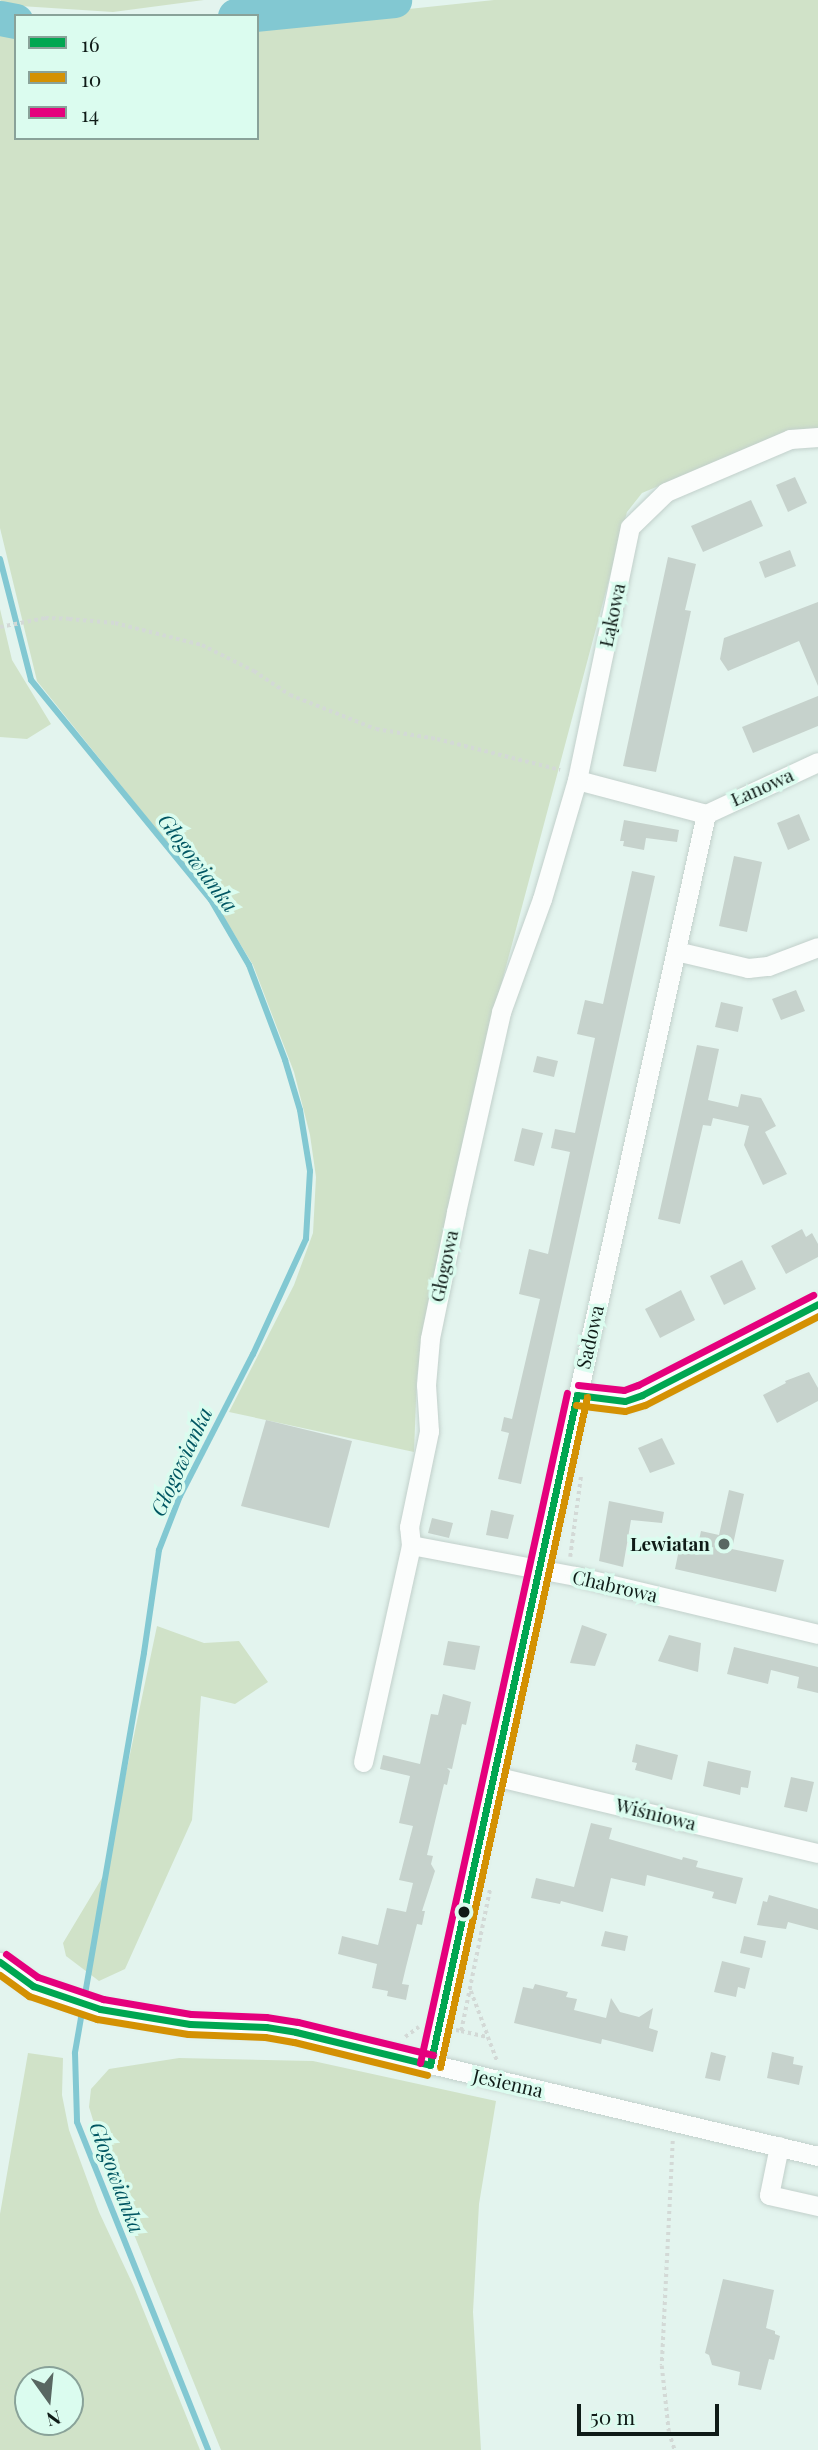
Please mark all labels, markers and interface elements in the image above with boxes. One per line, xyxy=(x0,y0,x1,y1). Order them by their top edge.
legend xyxy=(14,14,259,140)
text: 16 xyxy=(81,29,100,57)
text: 10 xyxy=(81,64,101,92)
text: 14 xyxy=(81,99,99,127)
street label: Łąkowa xyxy=(594,581,630,649)
street label: Łanowa xyxy=(727,763,797,811)
water label: Głogowianka xyxy=(154,808,244,916)
street label: Głogowa xyxy=(425,1228,463,1304)
street label: Sadowa xyxy=(572,1303,608,1371)
water label: Głogowianka xyxy=(144,1403,216,1519)
place label: Lewiatan xyxy=(630,1533,710,1555)
marker: Lewiatan xyxy=(716,1536,732,1552)
street label: Chabrowa xyxy=(570,1565,660,1607)
street label: Wiśniowa xyxy=(613,1793,699,1835)
unlabelled marker xyxy=(457,1905,471,1919)
street label: Jesienna xyxy=(471,2064,545,2102)
water label: Głogowianka xyxy=(85,2118,151,2236)
north arrow xyxy=(14,2366,84,2436)
scale bar xyxy=(580,2390,722,2434)
text: 50 m xyxy=(590,2402,635,2430)
text: N xyxy=(44,2405,64,2434)

